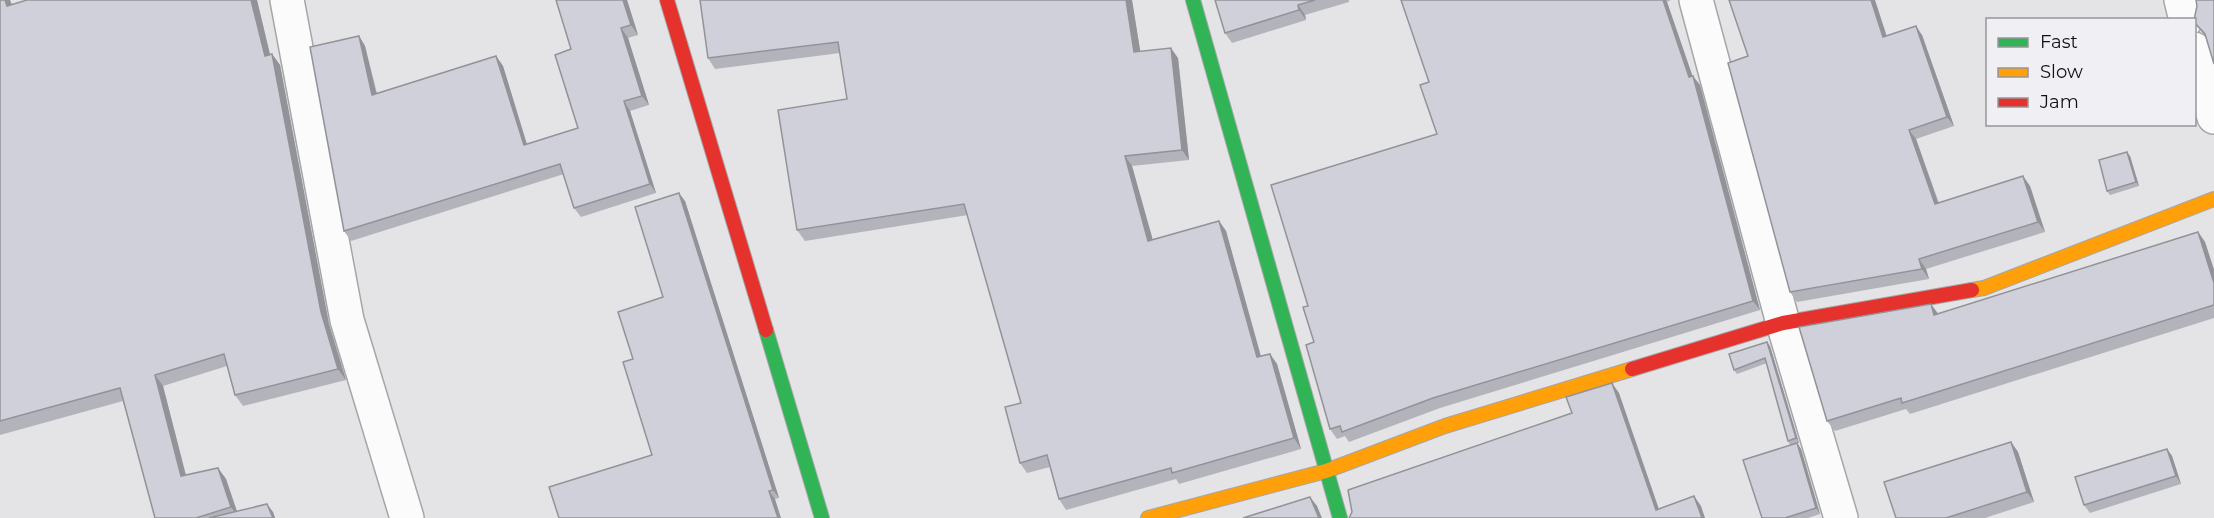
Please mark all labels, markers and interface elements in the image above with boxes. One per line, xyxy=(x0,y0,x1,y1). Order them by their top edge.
legend xyxy=(1986,18,2196,126)
text: Fast xyxy=(2040,31,2078,53)
text: Slow xyxy=(2040,61,2083,83)
text: Jam xyxy=(2039,91,2079,113)

